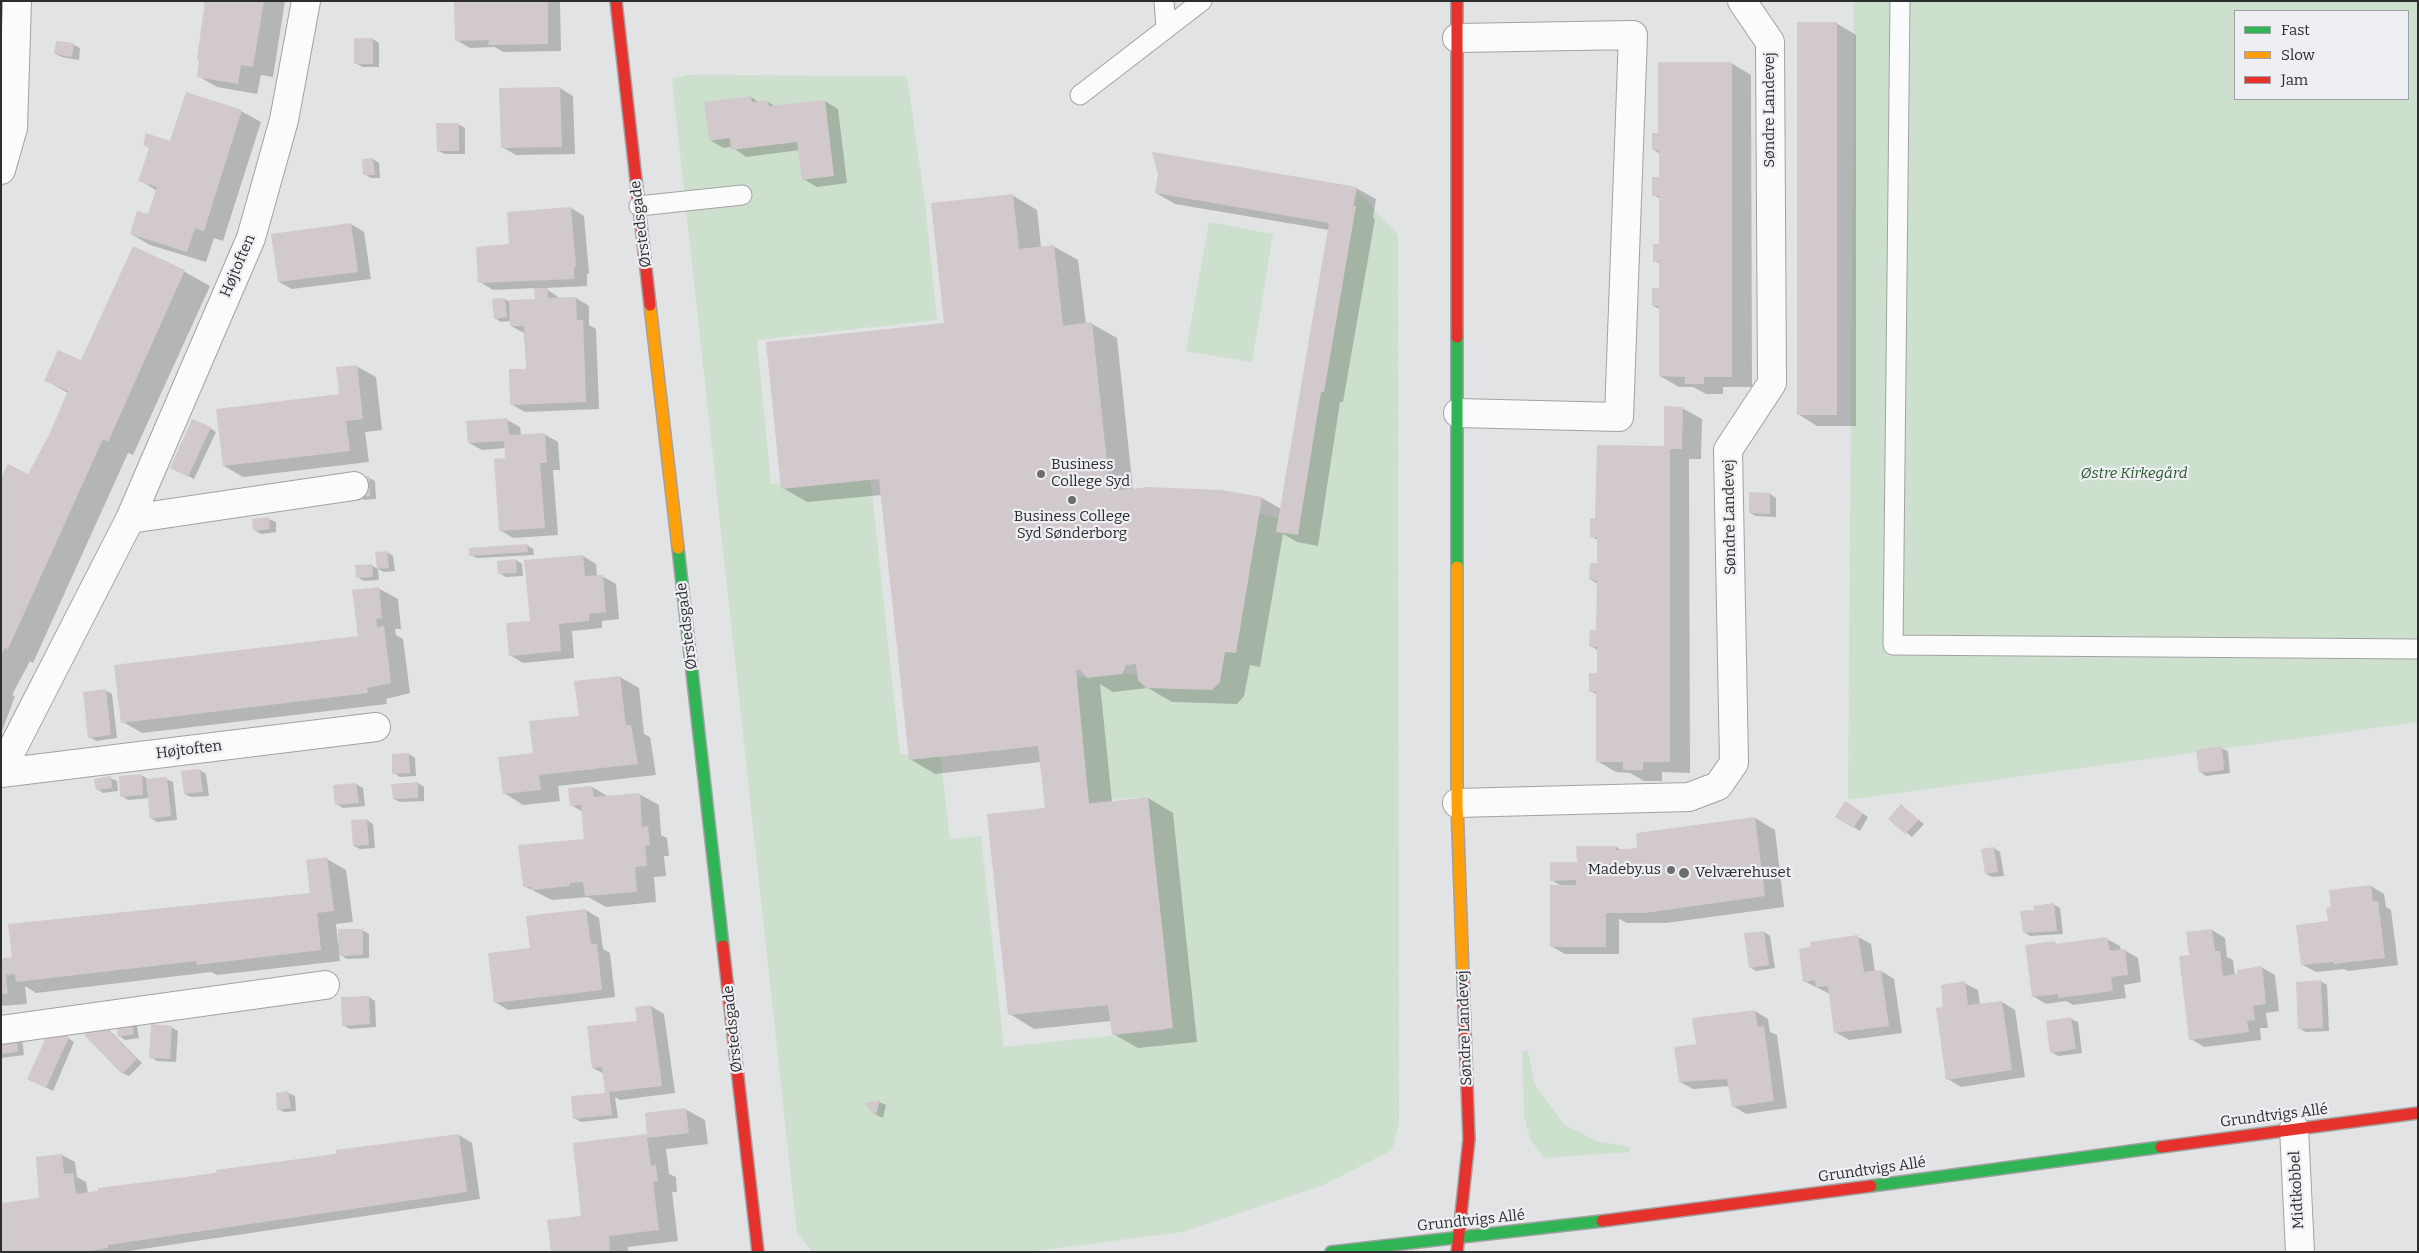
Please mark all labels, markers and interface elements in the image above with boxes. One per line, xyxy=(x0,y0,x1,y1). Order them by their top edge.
legend xyxy=(2234,10,2409,100)
text: Fast xyxy=(2281,21,2310,39)
text: Slow xyxy=(2281,46,2315,64)
street label: Søndre Landevej xyxy=(1761,52,1779,168)
text: Jam xyxy=(2281,71,2308,89)
street label: Ørstedsgade xyxy=(627,179,655,269)
street label: Højtoften xyxy=(217,232,259,300)
place label: Business College Syd xyxy=(1051,456,1130,491)
street label: Søndre Landevej xyxy=(1720,459,1740,575)
park label: Østre Kirkegård xyxy=(2080,465,2188,483)
marker: Business College Syd xyxy=(1035,468,1047,480)
marker: Business College Syd Sønderborg xyxy=(1066,494,1078,506)
place label: Business College Syd Sønderborg xyxy=(1014,508,1130,543)
street label: Ørstedsgade xyxy=(673,581,701,671)
street label: Højtoften xyxy=(155,737,223,763)
place label: Madeby.us xyxy=(1588,861,1661,879)
marker: Madeby.us xyxy=(1665,864,1677,876)
place label: Velværehuset xyxy=(1695,864,1791,882)
marker: Velværehuset xyxy=(1677,866,1691,880)
street label: Søndre Landevej xyxy=(1454,970,1476,1086)
street label: Ørstedsgade xyxy=(719,985,747,1073)
street label: Grundtvigs Allé xyxy=(2219,1100,2329,1132)
street label: Midtkobbel xyxy=(2286,1150,2308,1230)
street label: Grundtvigs Allé xyxy=(1817,1154,1927,1186)
street label: Grundtvigs Allé xyxy=(1416,1206,1526,1236)

